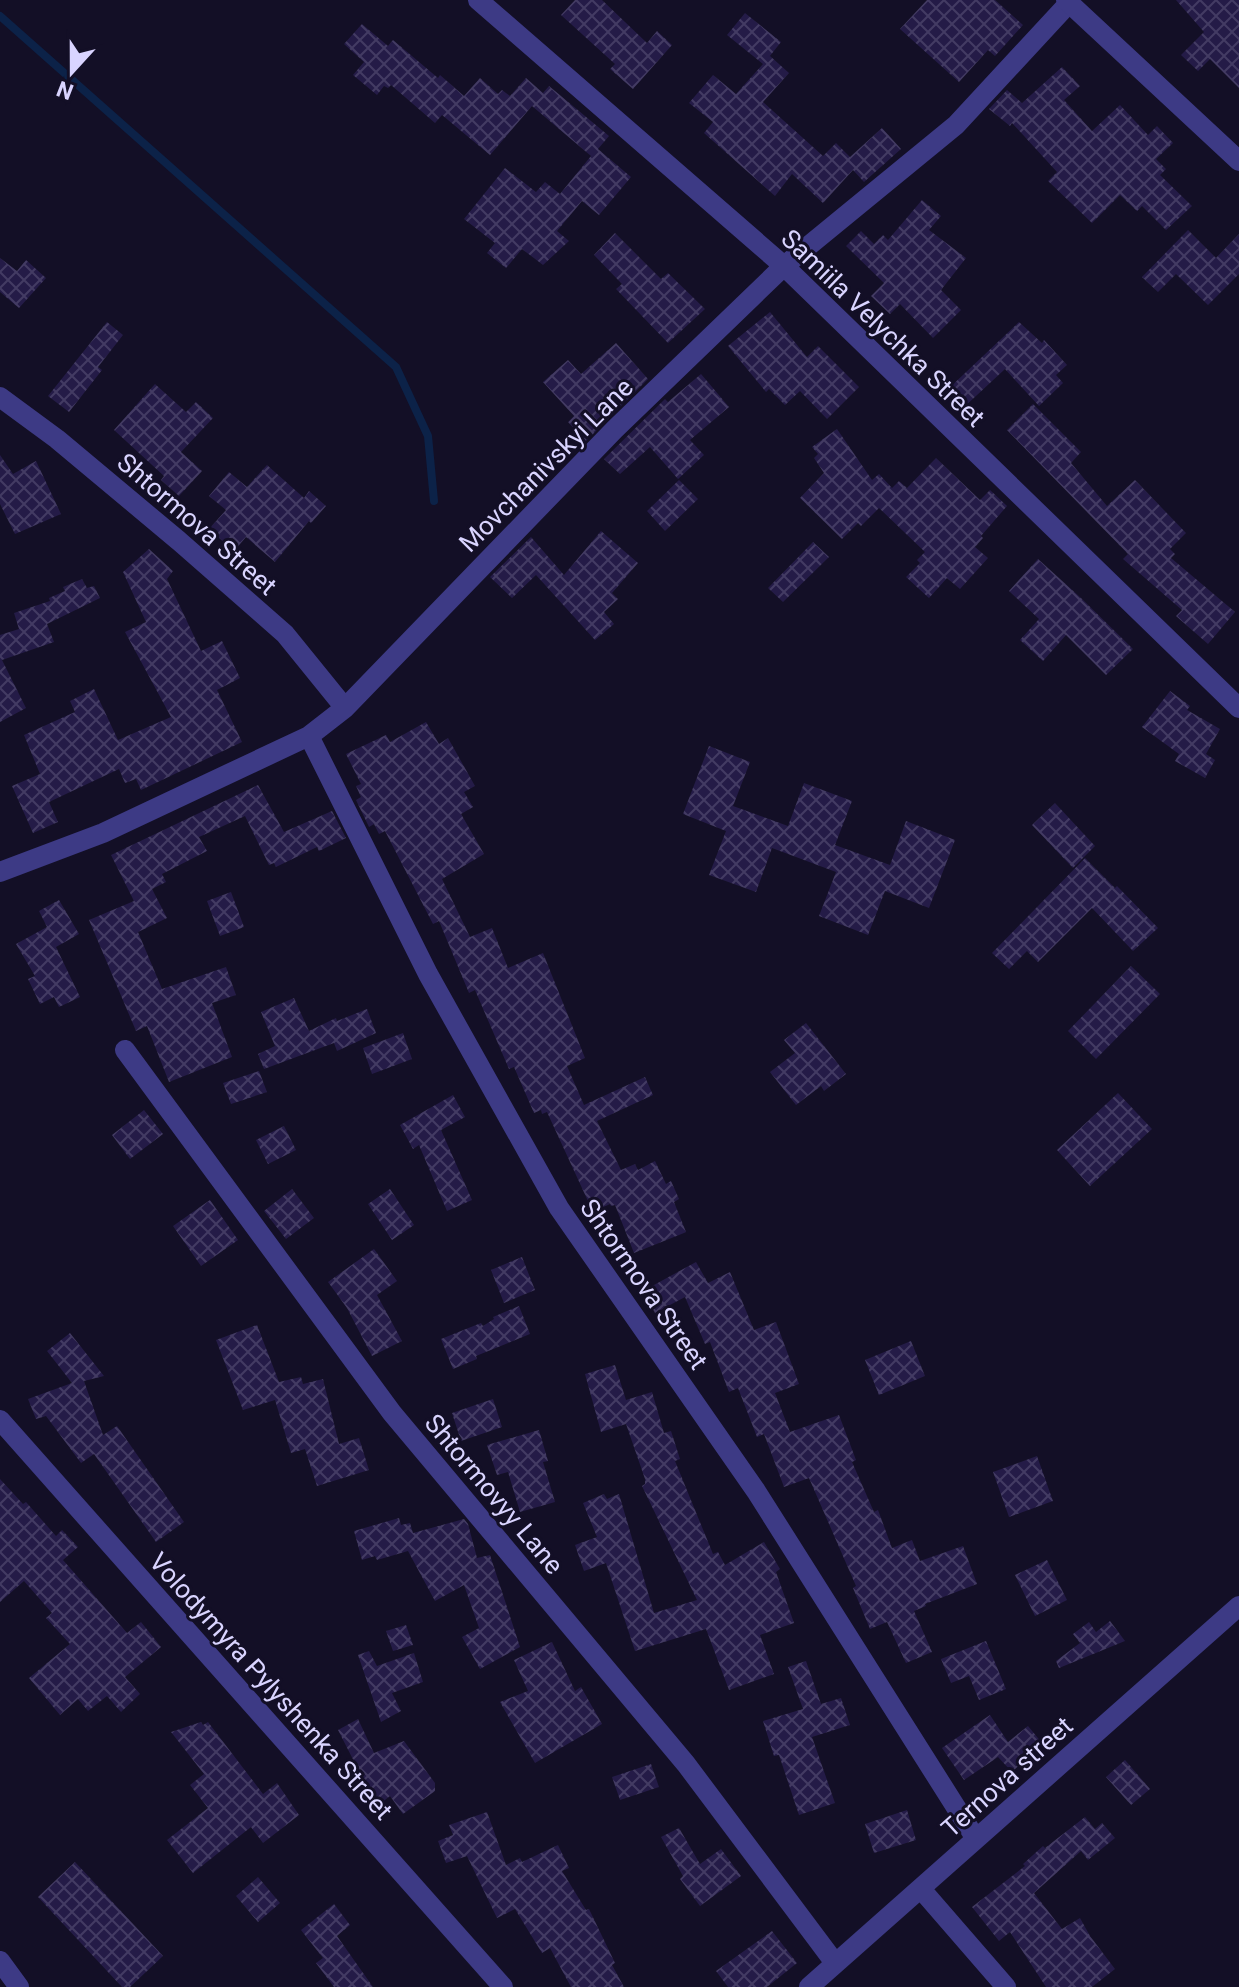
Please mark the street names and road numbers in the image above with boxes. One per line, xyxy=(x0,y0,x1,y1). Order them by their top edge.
street label: Samiila Velychka Street xyxy=(775,223,991,433)
street label: Movchanivskyi Lane xyxy=(453,372,639,558)
street label: Shtormova Street xyxy=(111,447,283,601)
street label: Shtormova Street xyxy=(574,1193,714,1375)
street label: Shtormovyy Lane xyxy=(419,1408,569,1580)
street label: Volodymyra Pylyshenka Street xyxy=(143,1546,399,1826)
street label: Ternova street xyxy=(935,1711,1079,1843)

